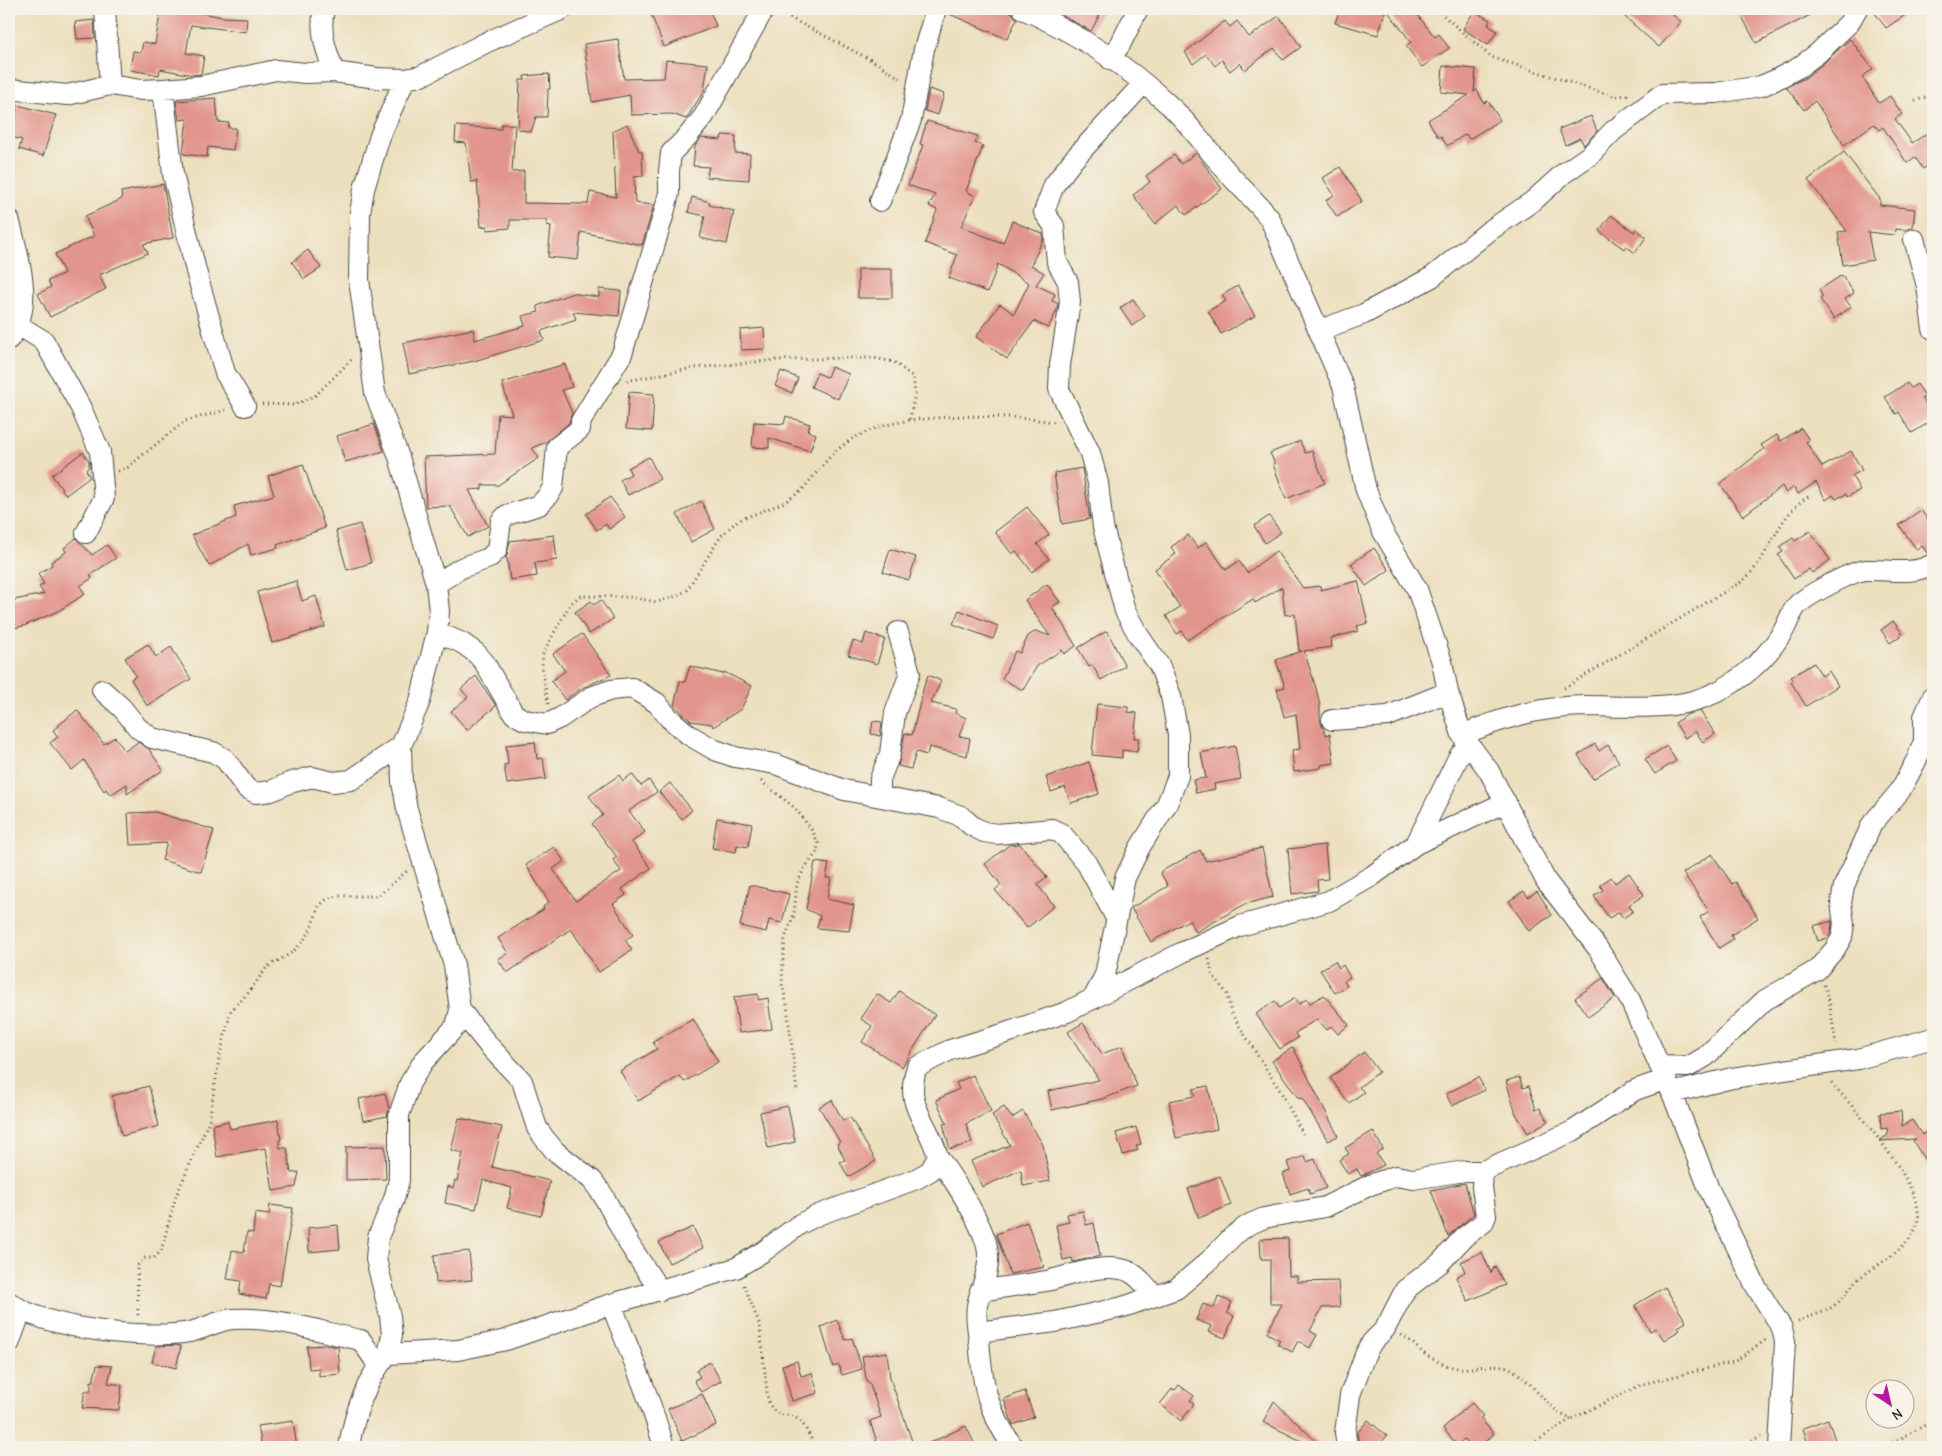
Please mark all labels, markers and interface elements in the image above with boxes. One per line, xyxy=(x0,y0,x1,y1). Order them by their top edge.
north arrow xyxy=(1864,1378,1914,1428)
text: N xyxy=(1889,1405,1906,1424)

